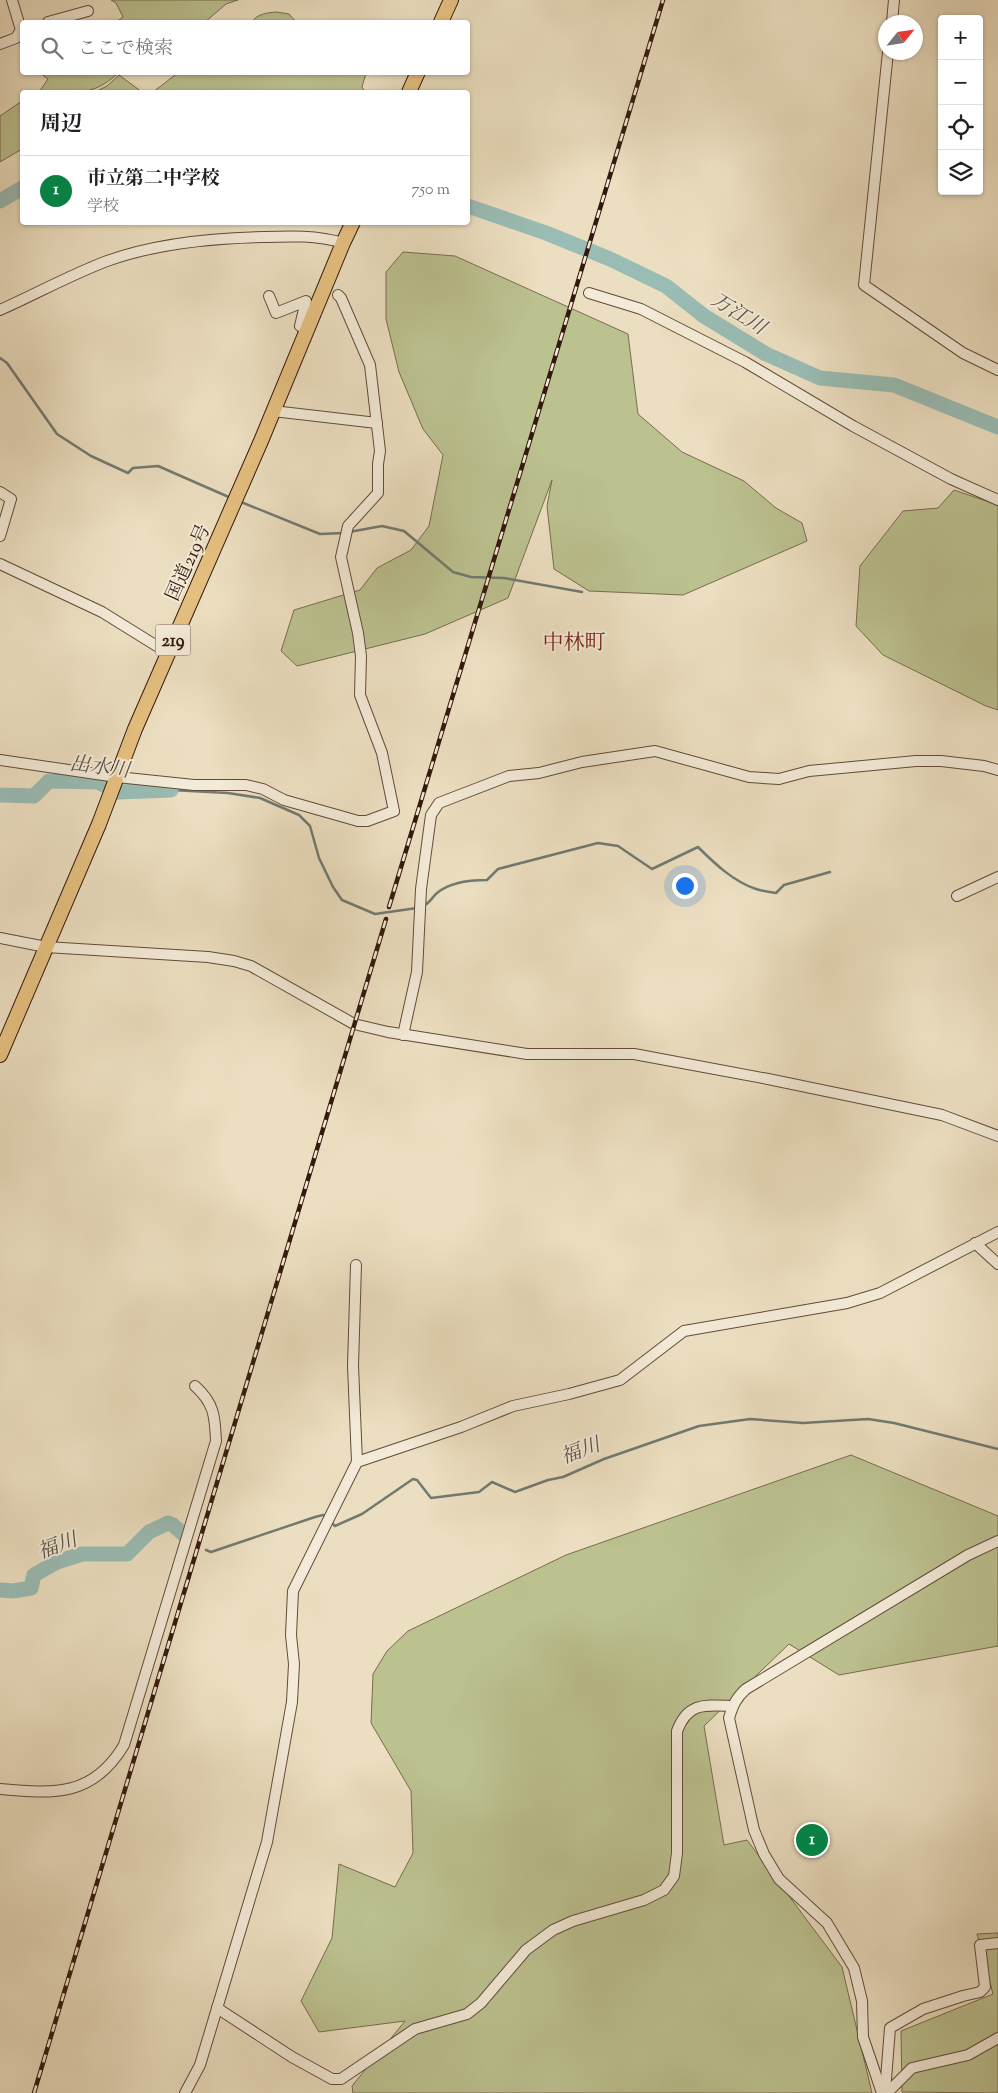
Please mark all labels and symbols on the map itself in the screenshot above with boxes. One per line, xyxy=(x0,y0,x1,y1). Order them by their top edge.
north arrow xyxy=(878,15,923,60)
water label: 万江川 xyxy=(705,287,772,344)
street label: 国道219号 xyxy=(160,520,218,606)
road number: 219 xyxy=(156,624,190,656)
district label: 中林町 xyxy=(543,629,606,659)
water label: 出水川 xyxy=(68,750,133,787)
your location xyxy=(672,873,698,899)
water label: 福川 xyxy=(557,1431,606,1473)
water label: 福川 xyxy=(34,1526,83,1568)
pin: 1 xyxy=(796,1821,828,1859)

